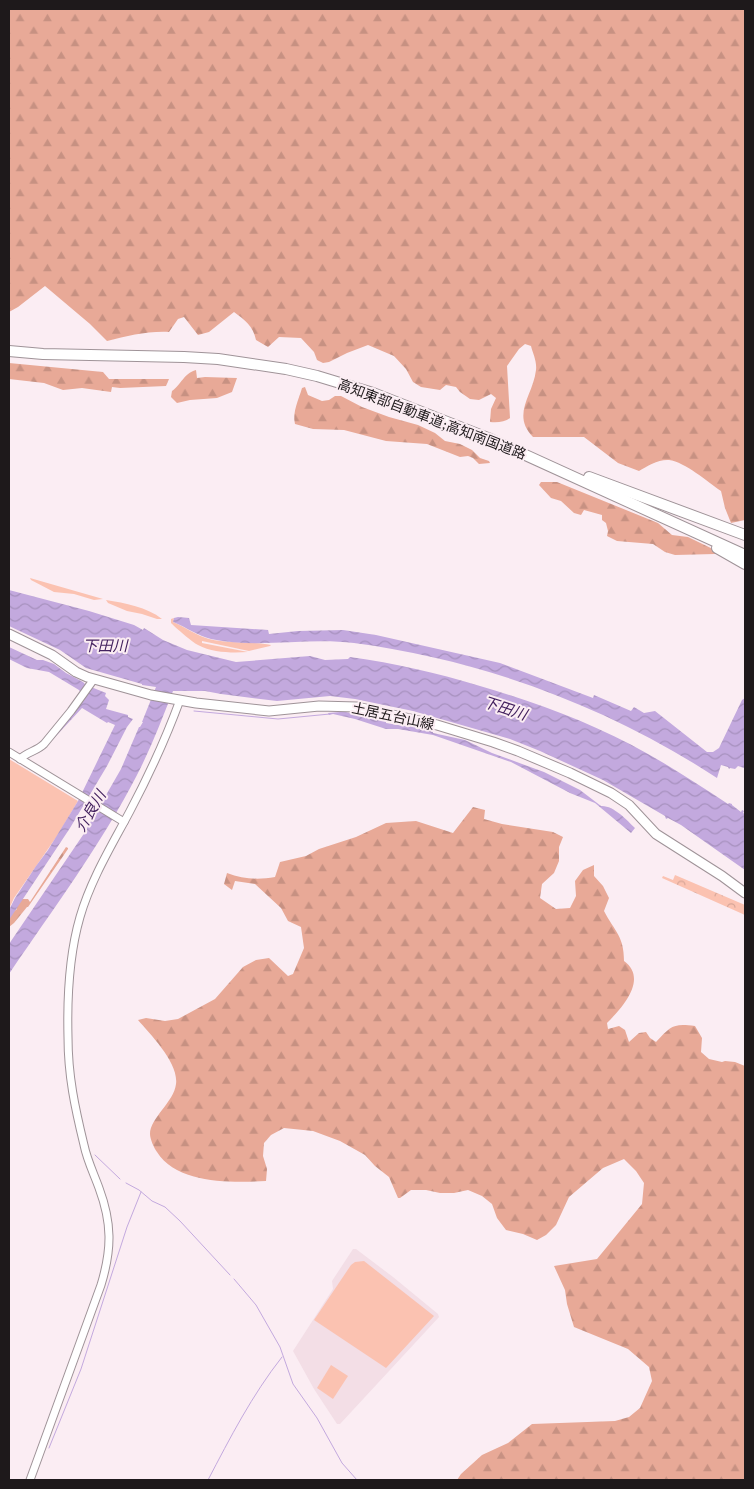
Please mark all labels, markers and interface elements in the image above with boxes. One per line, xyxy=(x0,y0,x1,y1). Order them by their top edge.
street label: 高知東部自動車道;高知南国道路 xyxy=(335,375,529,463)
water label: 下田川 xyxy=(82,636,129,655)
water label: 下田川 xyxy=(481,692,531,725)
street label: 土居五台山線 xyxy=(350,698,436,734)
water label: 介良川 xyxy=(70,785,111,835)

